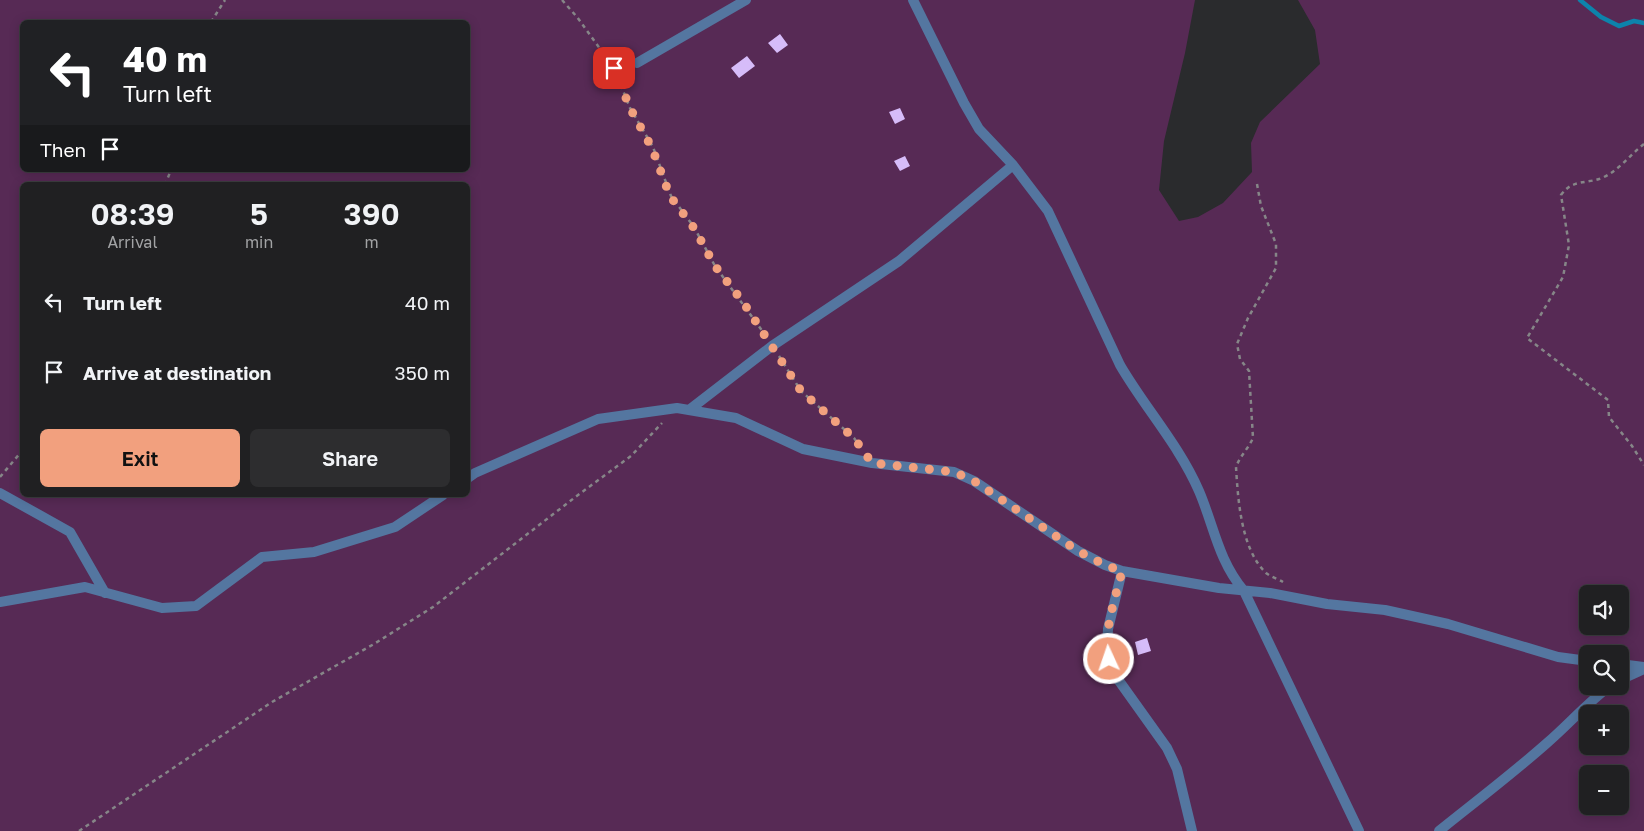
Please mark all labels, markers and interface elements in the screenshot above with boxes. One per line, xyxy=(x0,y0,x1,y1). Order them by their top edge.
text: 40 m xyxy=(123,38,207,80)
icon: left xyxy=(40,40,105,105)
pin xyxy=(593,47,635,89)
icon: arrive xyxy=(600,54,628,82)
text: Turn left xyxy=(123,80,212,107)
icon: arrive xyxy=(96,135,124,163)
text: Then xyxy=(40,138,86,161)
text: 08:39 xyxy=(90,196,175,232)
text: 5 xyxy=(250,196,268,232)
text: 390 xyxy=(344,196,400,232)
text: Arrival xyxy=(107,232,158,252)
text: min xyxy=(245,232,273,252)
text: m xyxy=(365,232,379,252)
icon: left xyxy=(40,288,68,316)
text: Turn left xyxy=(83,291,162,314)
text: 40 m xyxy=(405,291,450,314)
icon: arrive xyxy=(40,358,68,386)
text: Arrive at destination xyxy=(83,361,271,384)
text: 350 m xyxy=(395,361,450,384)
button: Exit xyxy=(40,429,240,487)
button: Share xyxy=(250,429,450,487)
map controls xyxy=(1579,585,1629,815)
button: sound xyxy=(1579,585,1629,635)
position arrow xyxy=(1082,632,1134,684)
button: search xyxy=(1579,645,1629,695)
button: + xyxy=(1579,705,1629,755)
button: − xyxy=(1579,765,1629,815)

